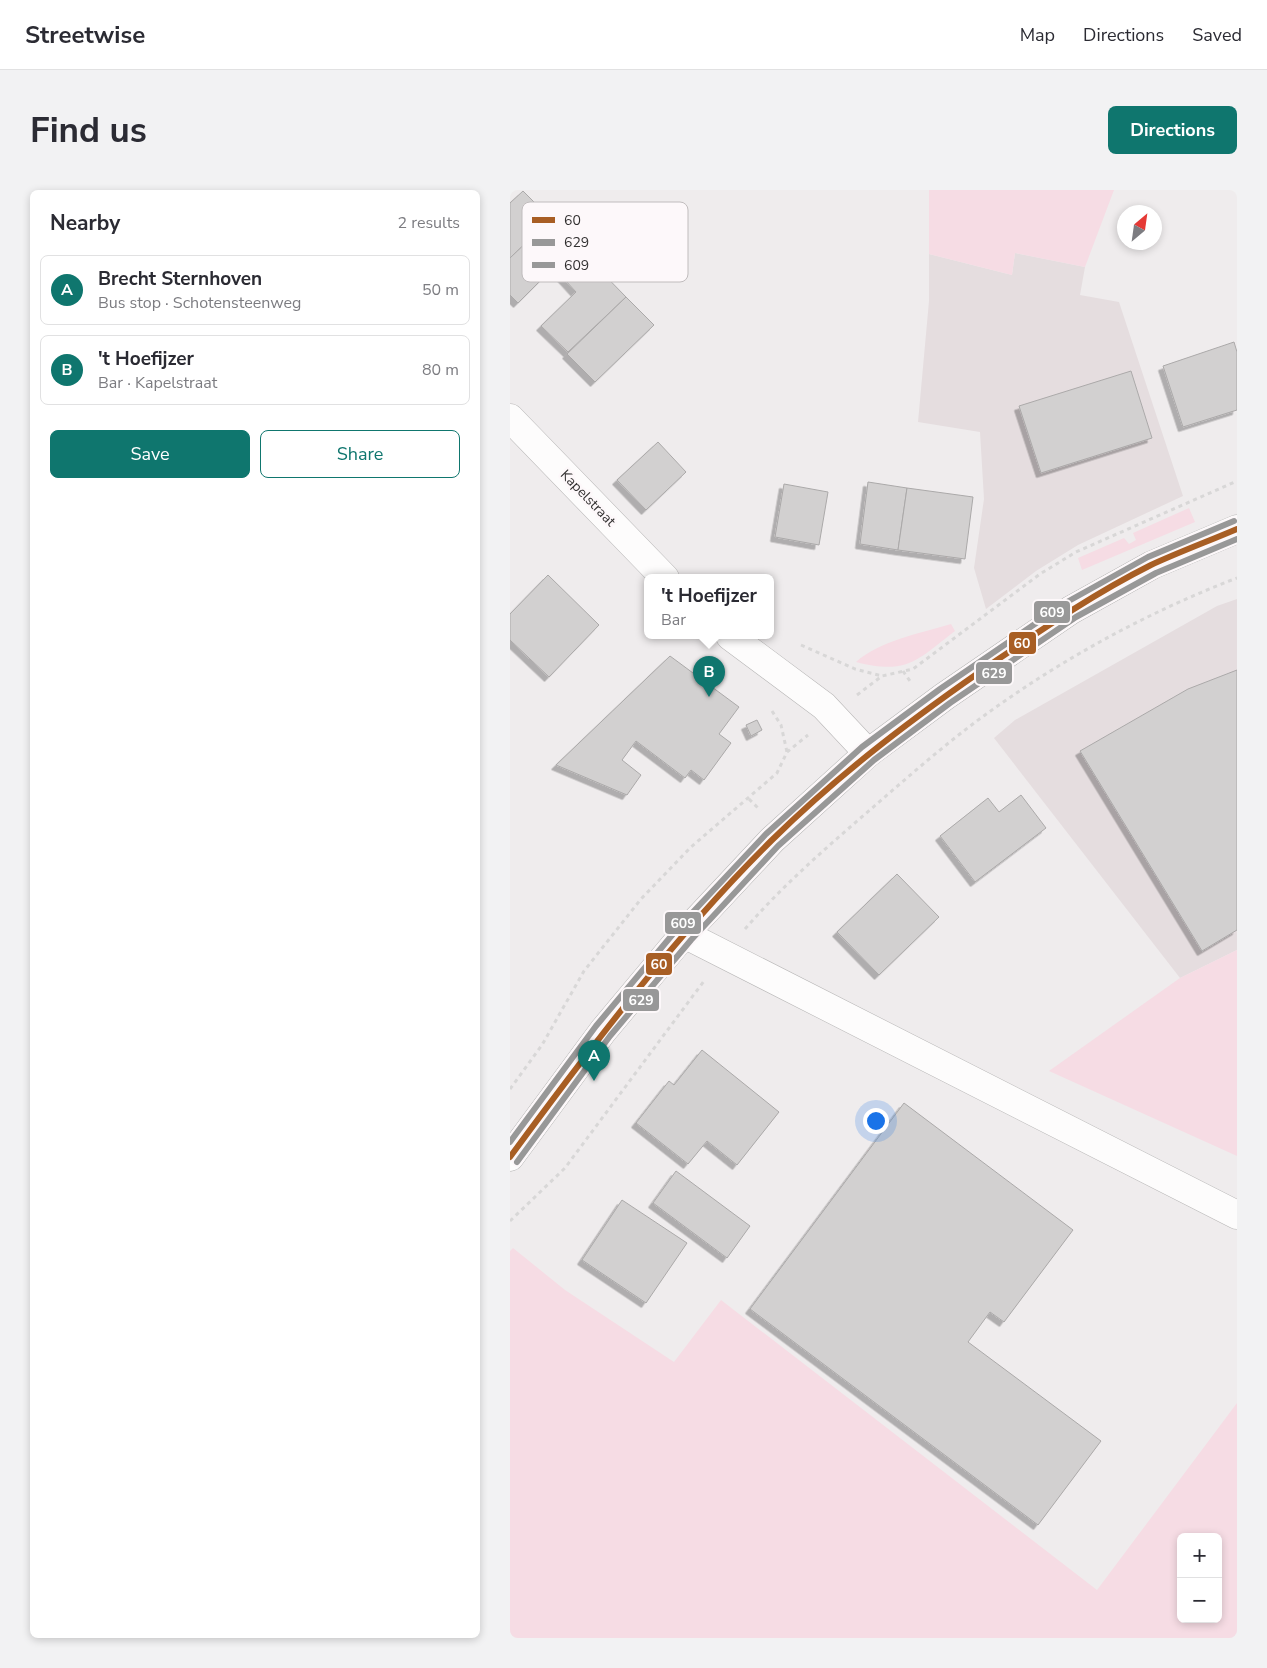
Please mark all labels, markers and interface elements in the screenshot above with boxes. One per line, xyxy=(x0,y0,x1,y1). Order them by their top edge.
text: Streetwise xyxy=(25,19,145,51)
text: Map xyxy=(1020,23,1055,47)
text: Directions xyxy=(1083,23,1164,47)
text: Saved xyxy=(1192,23,1242,47)
button: Directions xyxy=(1108,106,1237,154)
text: Find us xyxy=(30,107,147,154)
legend xyxy=(522,202,688,282)
north arrow xyxy=(1117,205,1162,250)
text: Nearby xyxy=(50,209,120,237)
text: 60 xyxy=(564,211,581,230)
text: 2 results xyxy=(398,212,460,234)
text: 629 xyxy=(564,233,589,252)
text: 609 xyxy=(564,256,589,275)
text: Brecht Sternhoven xyxy=(98,266,262,292)
text: A xyxy=(61,279,73,301)
text: 50 m xyxy=(422,279,459,301)
text: Bus stop · Schotensteenweg xyxy=(98,292,302,314)
text: 't Hoefijzer xyxy=(98,346,194,372)
text: B xyxy=(61,359,73,381)
text: 80 m xyxy=(422,359,459,381)
text: Bar · Kapelstraat xyxy=(98,372,217,394)
button: Save xyxy=(50,430,250,478)
button: Share xyxy=(260,430,460,478)
street label: Kapelstraat xyxy=(556,465,620,531)
popup xyxy=(644,574,774,639)
text: 't Hoefijzer xyxy=(661,583,757,609)
line badge: 609 xyxy=(1033,600,1071,624)
text: 609 xyxy=(1039,603,1065,622)
text: Bar xyxy=(661,609,686,631)
line badge: 60 xyxy=(1008,631,1037,655)
text: 60 xyxy=(1014,634,1030,653)
pin: B xyxy=(693,656,725,697)
line badge: 629 xyxy=(975,661,1013,685)
text: 629 xyxy=(981,664,1007,683)
line badge: 609 xyxy=(664,911,702,935)
text: 609 xyxy=(670,914,696,933)
line badge: 60 xyxy=(645,952,673,976)
text: 60 xyxy=(651,955,667,974)
line badge: 629 xyxy=(622,988,660,1012)
text: 629 xyxy=(628,991,654,1010)
pin: A xyxy=(578,1040,610,1081)
your location xyxy=(863,1108,889,1134)
map controls xyxy=(1177,1533,1222,1623)
button: + xyxy=(1177,1533,1222,1578)
button: − xyxy=(1177,1578,1222,1623)

